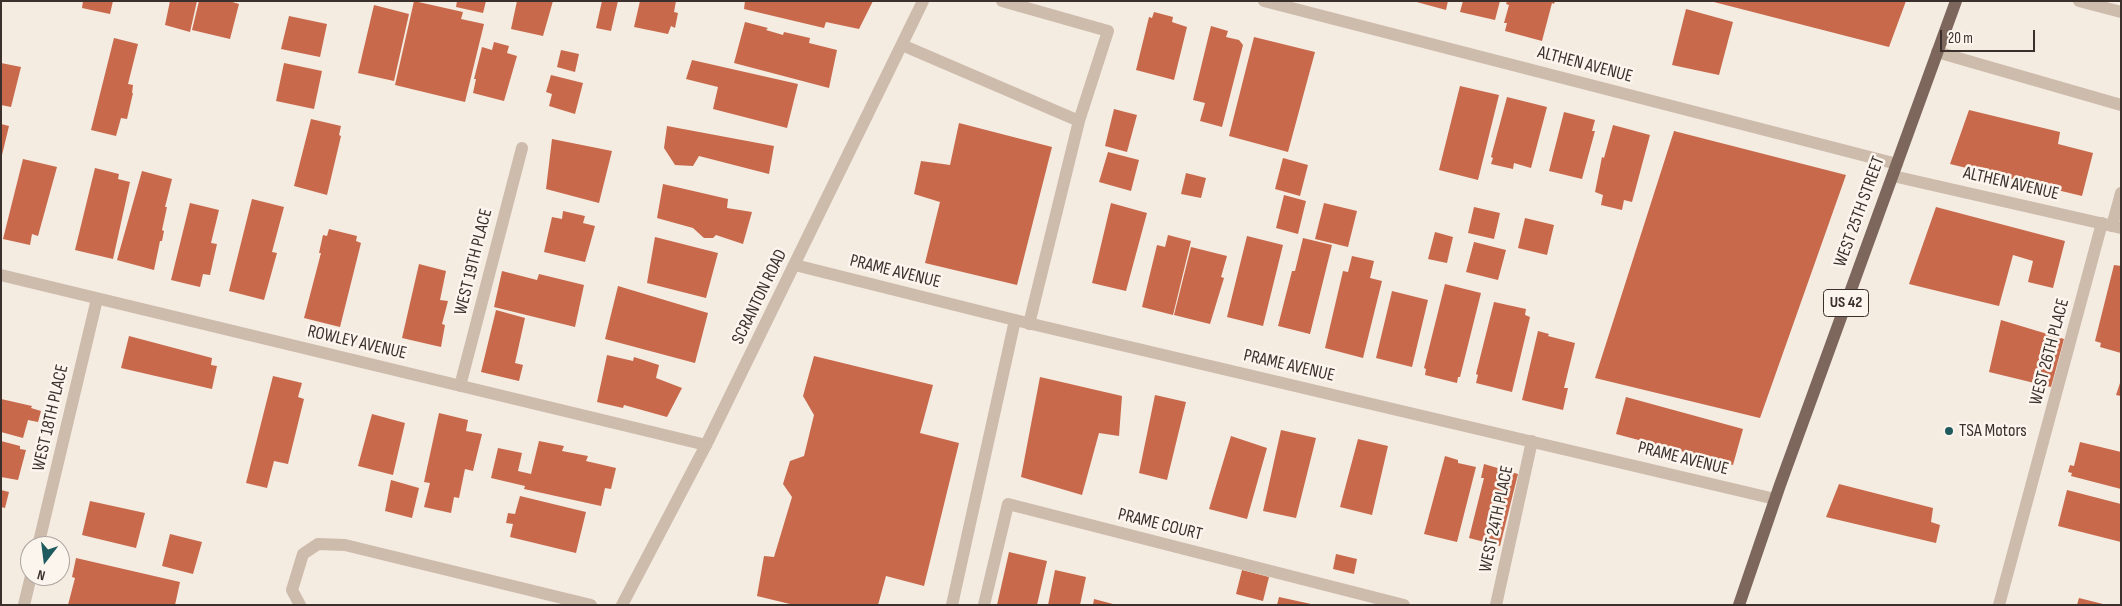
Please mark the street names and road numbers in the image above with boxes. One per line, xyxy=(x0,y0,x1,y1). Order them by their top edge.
street label: ALTHEN AVENUE xyxy=(1535,42,1635,88)
street label: WEST 25TH STREET xyxy=(1830,154,1890,270)
street label: ALTHEN AVENUE xyxy=(1961,163,2061,205)
street label: WEST 19TH PLACE xyxy=(450,207,498,317)
street label: SCRANTON ROAD xyxy=(728,246,792,348)
street label: PRAME AVENUE xyxy=(847,250,943,294)
road number: US 42 xyxy=(1824,290,1868,316)
street label: WEST 26TH PLACE xyxy=(2025,296,2075,408)
street label: ROWLEY AVENUE xyxy=(305,321,409,365)
street label: PRAME AVENUE xyxy=(1241,345,1337,387)
street label: WEST 18TH PLACE xyxy=(28,363,74,473)
street label: PRAME AVENUE xyxy=(1635,437,1731,481)
street label: WEST 24TH PLACE xyxy=(1475,464,1519,574)
street label: PRAME COURT xyxy=(1116,504,1204,546)

